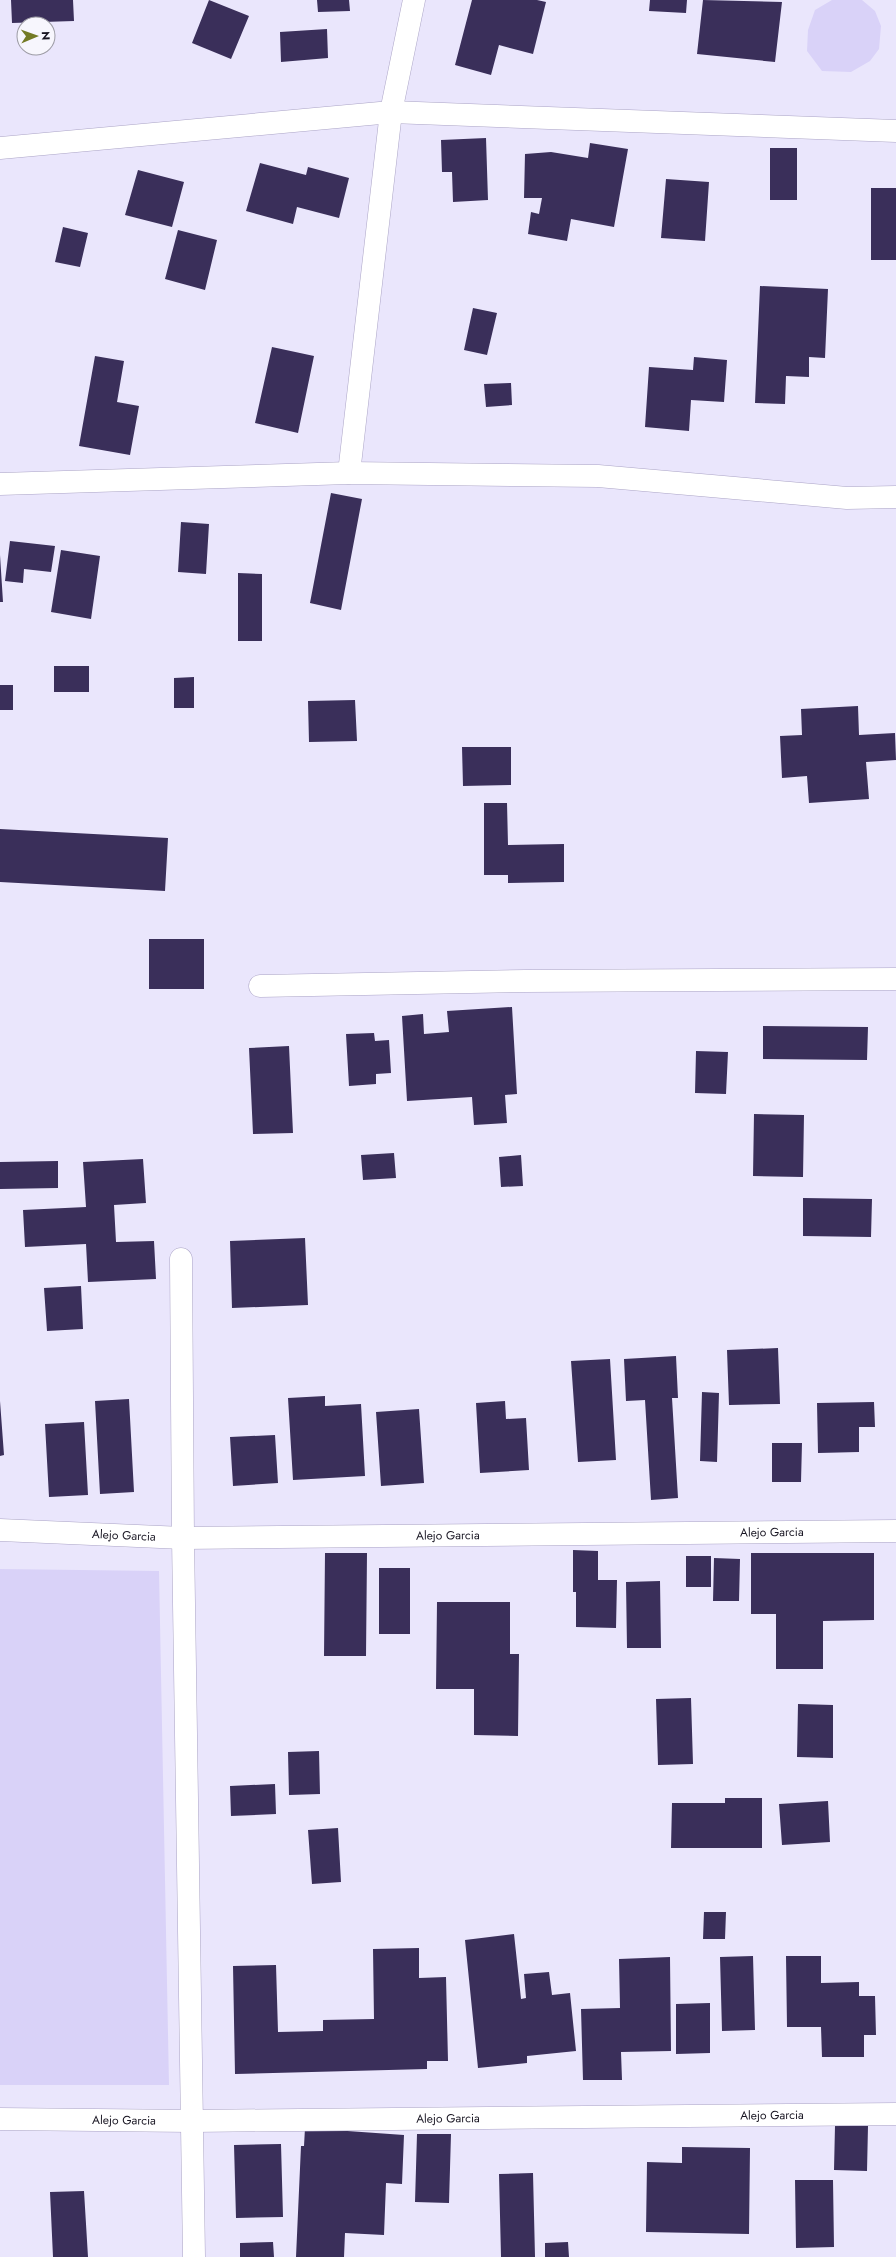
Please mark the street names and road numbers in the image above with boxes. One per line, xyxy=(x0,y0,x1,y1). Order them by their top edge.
street label: Alejo Garcia xyxy=(740,1523,804,1542)
street label: Alejo Garcia xyxy=(92,1525,156,1546)
street label: Alejo Garcia xyxy=(416,1526,480,1545)
street label: Alejo Garcia xyxy=(740,2106,804,2125)
street label: Alejo Garcia xyxy=(416,2109,480,2128)
street label: Alejo Garcia xyxy=(92,2111,156,2130)

